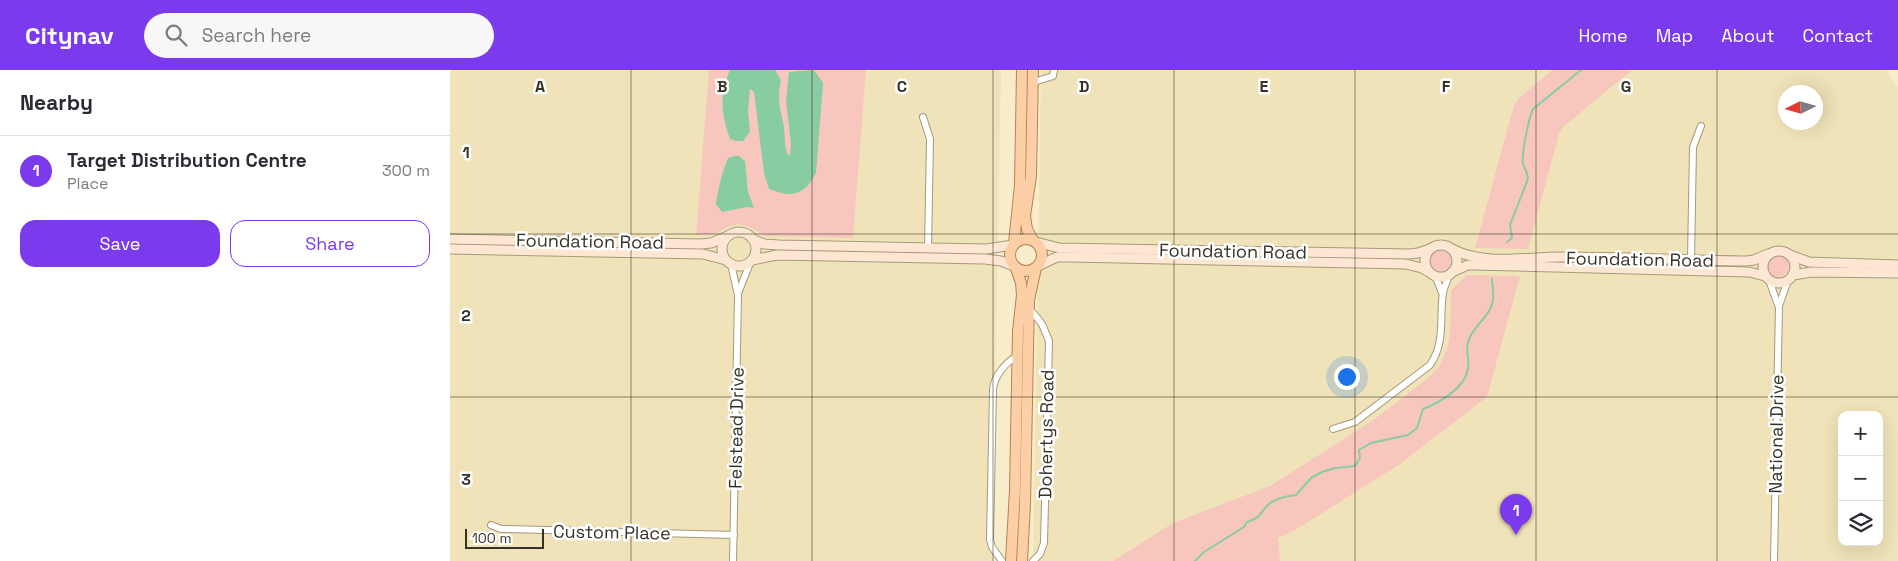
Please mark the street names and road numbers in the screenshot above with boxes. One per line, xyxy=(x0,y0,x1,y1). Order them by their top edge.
street label: Foundation Road xyxy=(516,228,664,254)
street label: Foundation Road xyxy=(1159,238,1307,264)
street label: Foundation Road xyxy=(1566,246,1714,272)
street label: Felstead Drive xyxy=(723,367,749,489)
street label: Dohertys Road xyxy=(1033,369,1059,499)
street label: National Drive xyxy=(1763,374,1789,494)
street label: Custom Place xyxy=(553,519,671,545)

